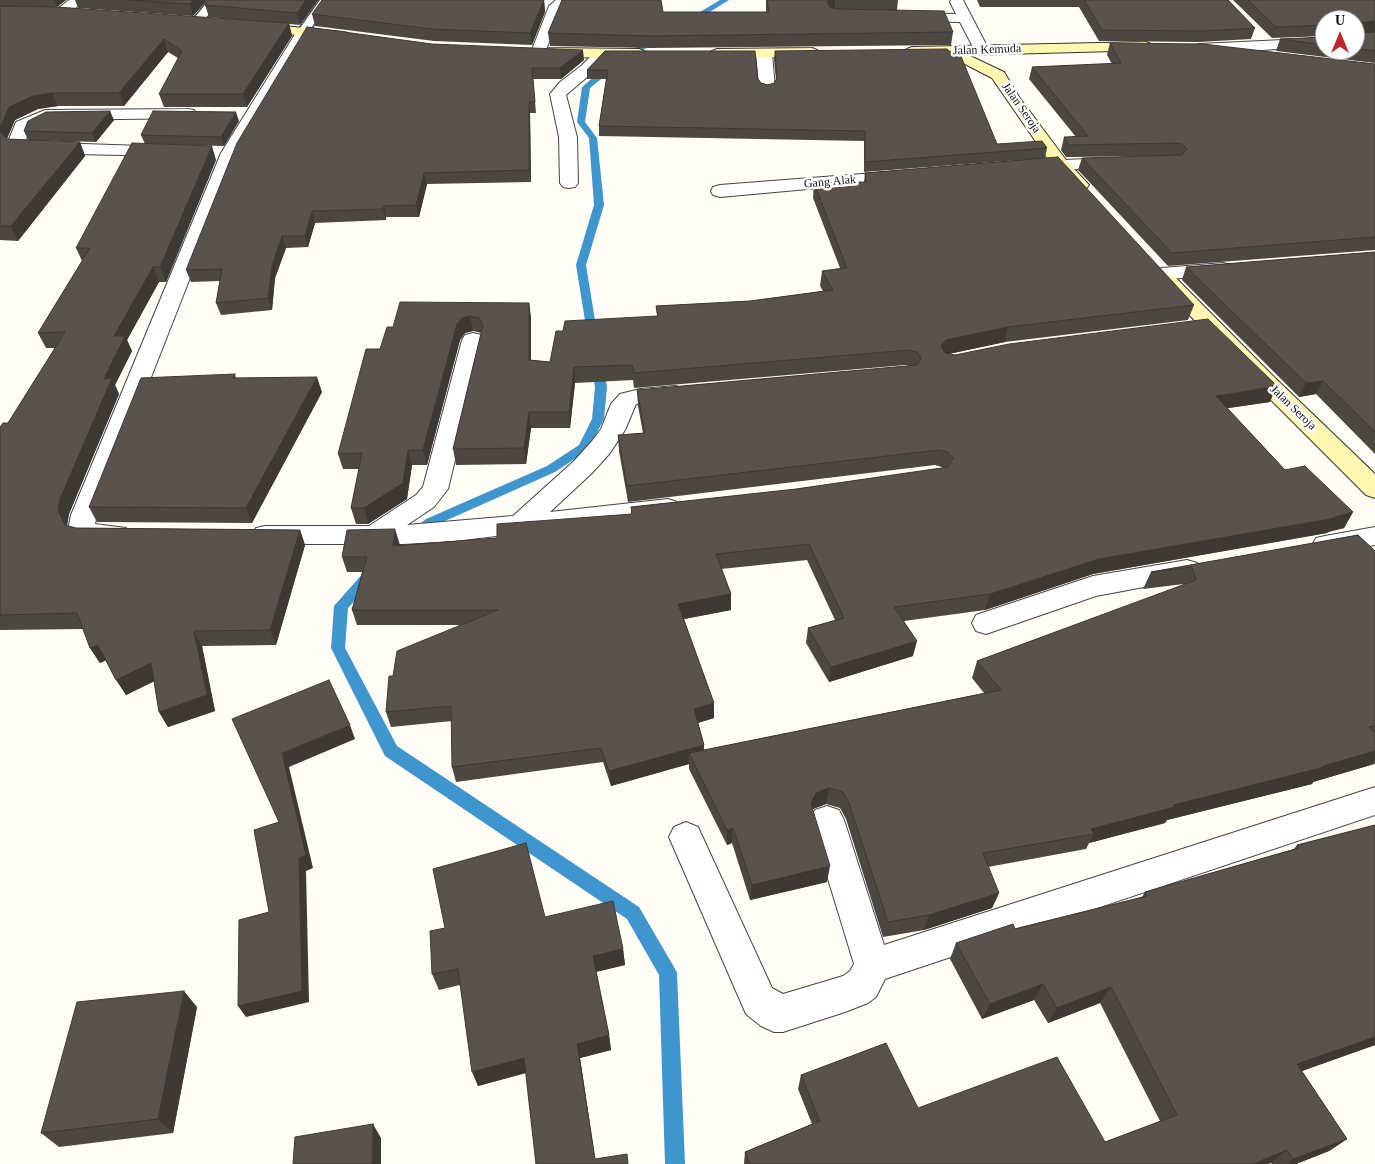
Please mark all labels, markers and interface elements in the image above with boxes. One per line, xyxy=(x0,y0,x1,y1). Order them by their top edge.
north arrow xyxy=(1315,10,1365,60)
text: U xyxy=(1335,13,1345,28)
street label: Jalan Kemuda xyxy=(953,42,1021,58)
street label: Jalan Seroja xyxy=(998,80,1044,136)
street label: Gang Alak xyxy=(803,173,857,191)
street label: Jalan Seroja xyxy=(1267,383,1319,433)

